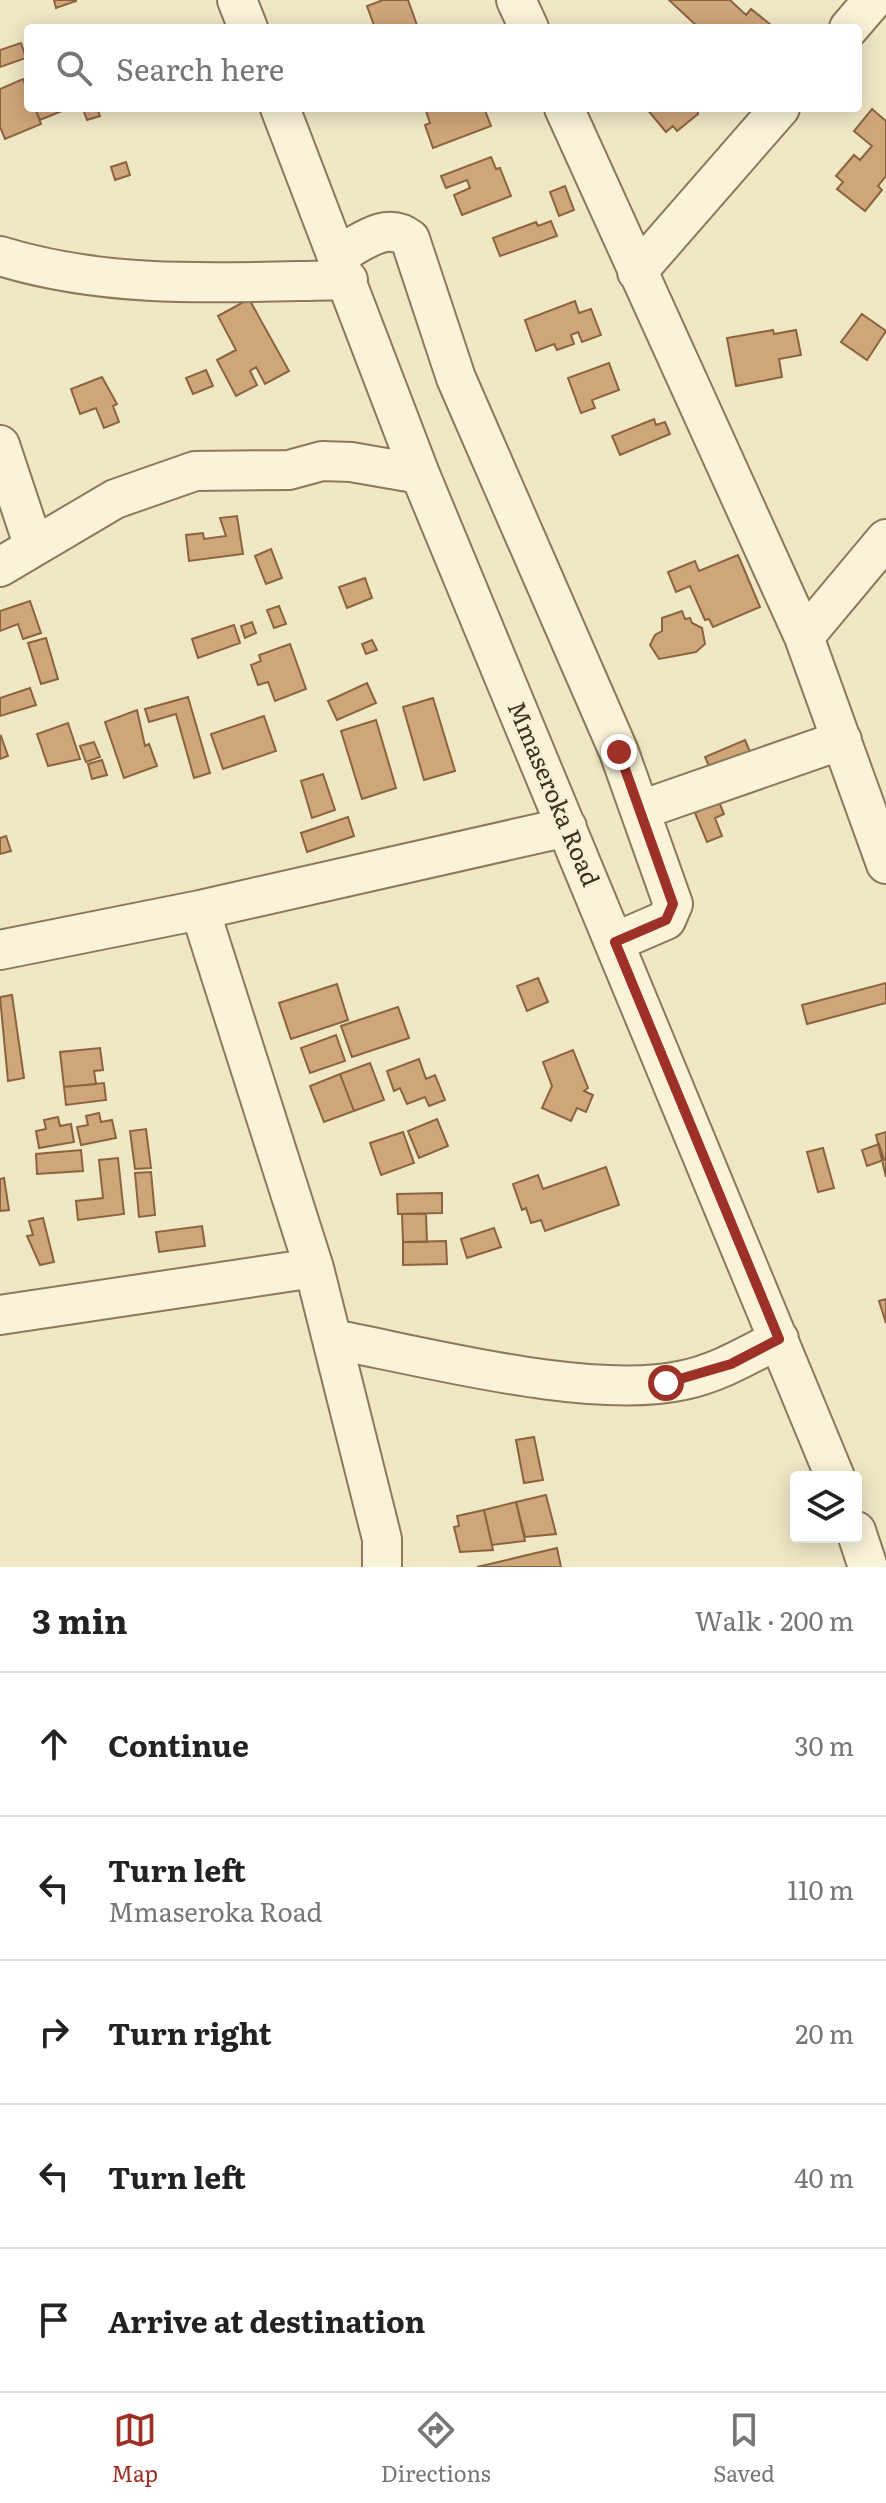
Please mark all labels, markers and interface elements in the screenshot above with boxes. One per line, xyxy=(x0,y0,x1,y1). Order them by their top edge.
search box xyxy=(24,24,862,112)
icon: search xyxy=(52,46,96,90)
text: Search here xyxy=(116,46,284,90)
street label: Mmaseroka Road xyxy=(501,695,610,891)
route end xyxy=(601,734,637,770)
route start xyxy=(648,1365,684,1401)
map controls xyxy=(790,1471,862,1543)
button: layers xyxy=(790,1471,862,1543)
text: 3 min xyxy=(32,1594,128,1644)
text: Walk · 200 m xyxy=(695,1600,854,1639)
icon: ahead xyxy=(32,1722,76,1766)
text: Continue xyxy=(108,1722,249,1766)
text: 30 m xyxy=(794,1725,854,1764)
text: Turn left xyxy=(108,1847,246,1891)
icon: left xyxy=(32,1866,76,1910)
text: 110 m xyxy=(787,1869,854,1908)
text: Mmaseroka Road xyxy=(108,1891,322,1930)
icon: right xyxy=(32,2010,76,2054)
text: Turn right xyxy=(108,2010,272,2054)
text: 20 m xyxy=(795,2013,854,2052)
icon: left xyxy=(32,2154,76,2198)
text: Turn left xyxy=(108,2154,246,2198)
text: 40 m xyxy=(794,2157,854,2196)
icon: arrive xyxy=(32,2298,76,2342)
text: Arrive at destination xyxy=(108,2298,425,2342)
tab: Map xyxy=(111,2408,158,2489)
tab: Directions xyxy=(381,2408,491,2489)
tab: Saved xyxy=(713,2408,775,2489)

